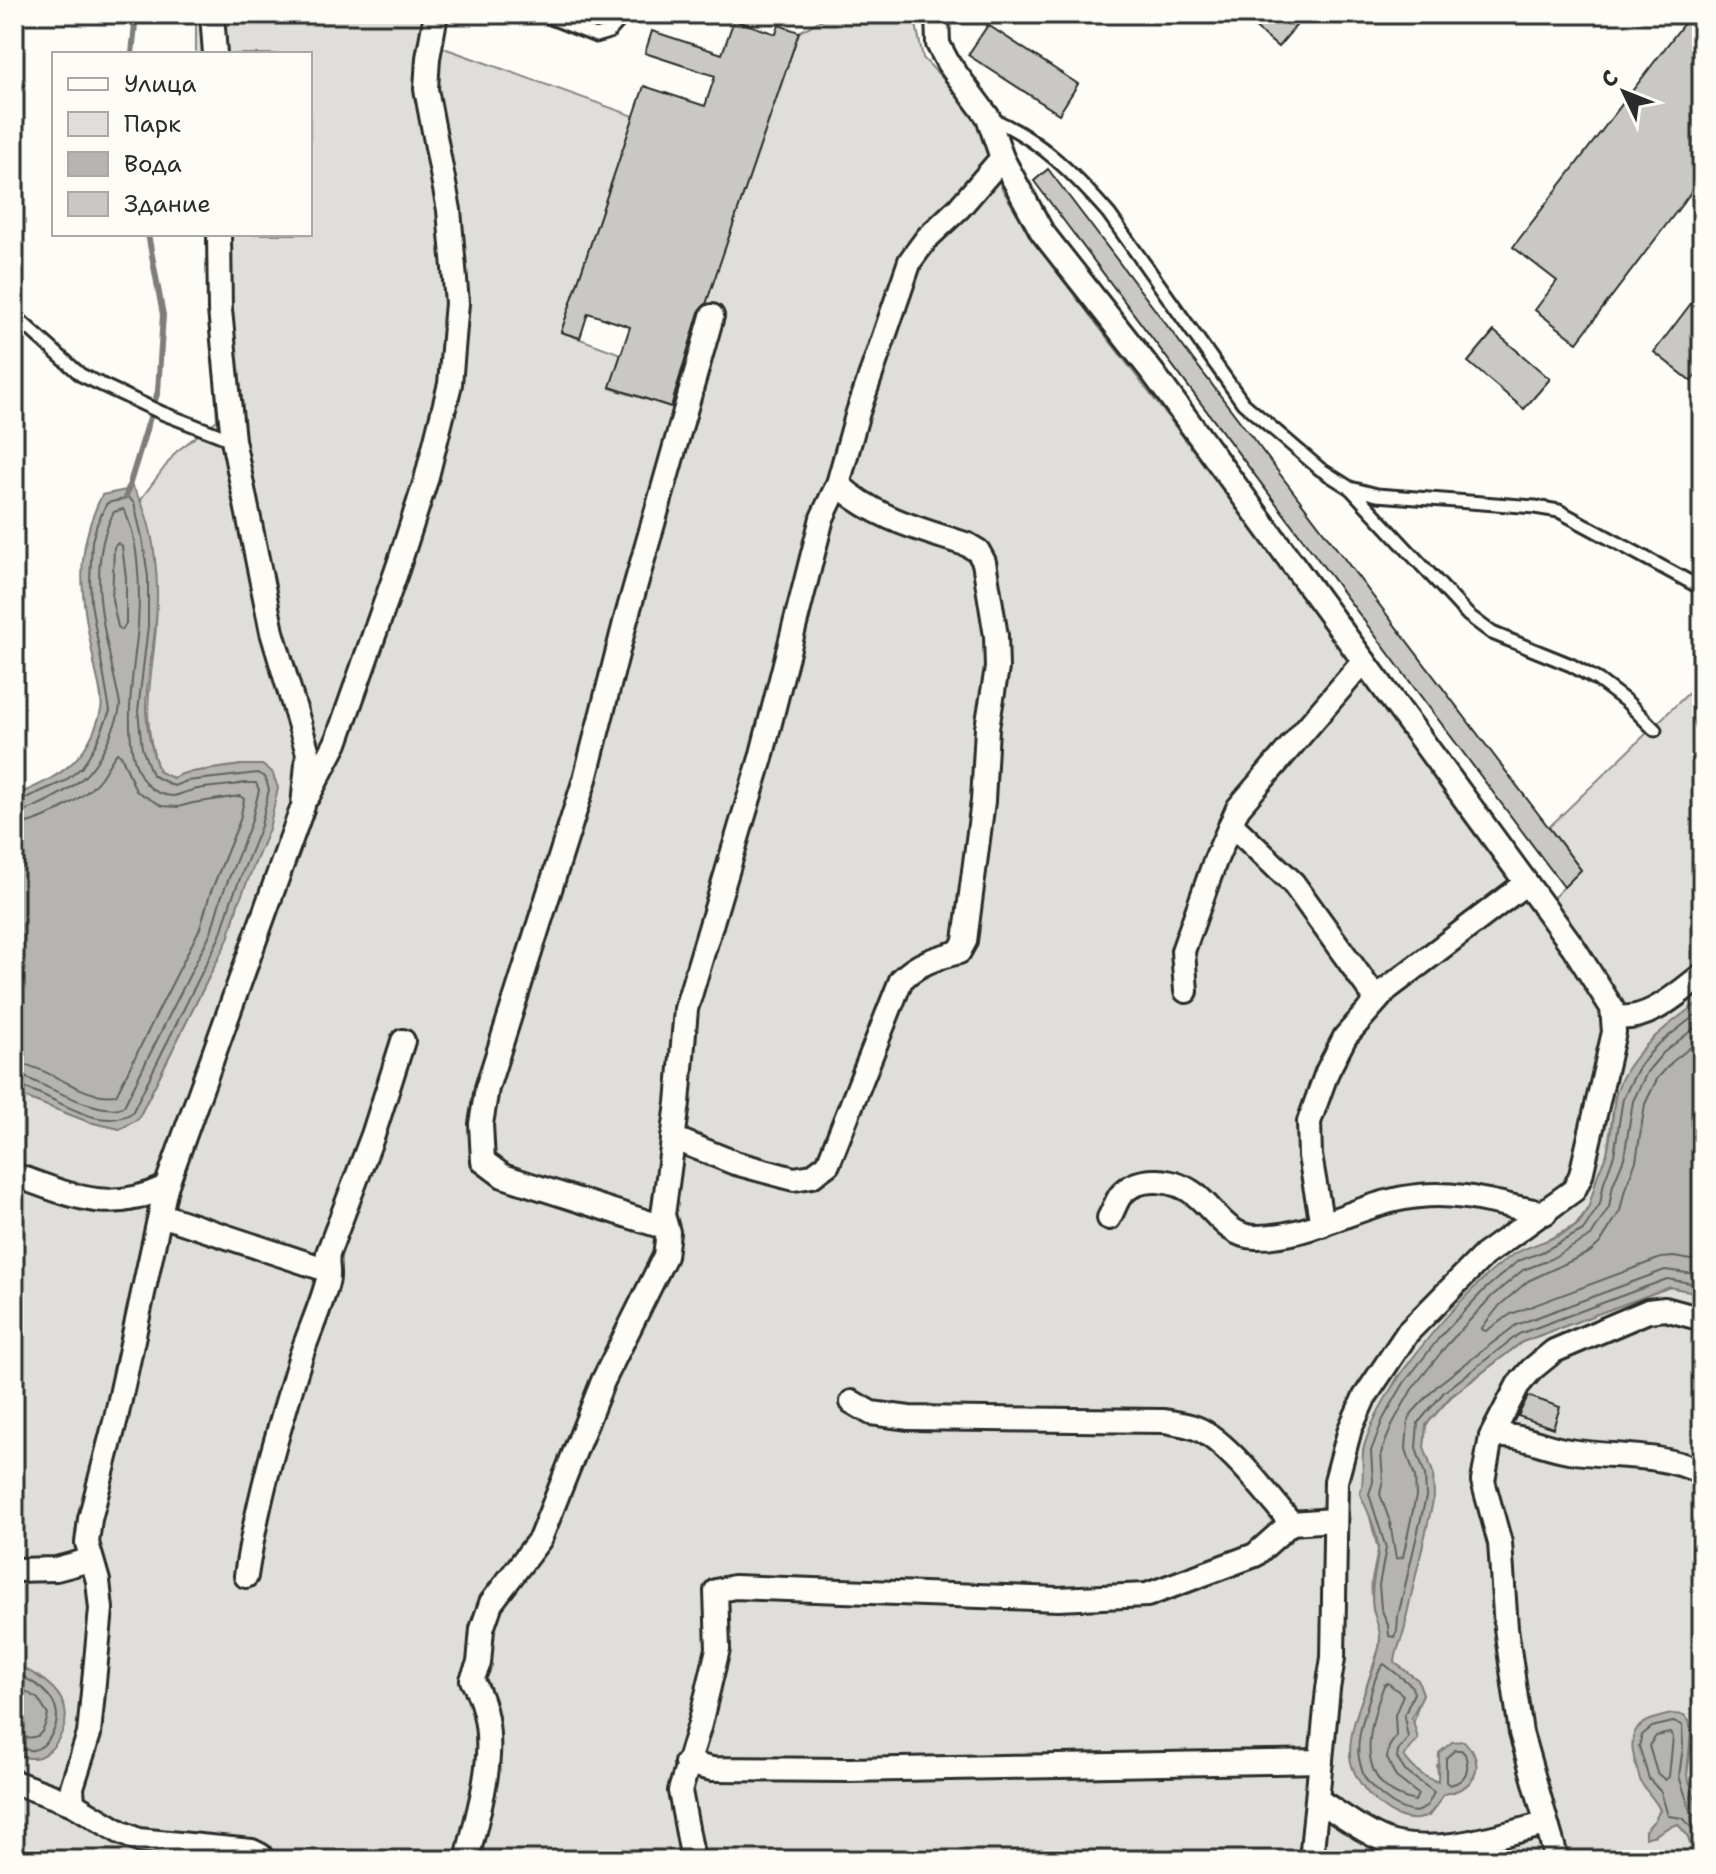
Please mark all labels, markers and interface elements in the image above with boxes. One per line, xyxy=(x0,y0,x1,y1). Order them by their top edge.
legend xyxy=(52,52,312,236)
north arrow xyxy=(1584,52,1664,132)
text: С xyxy=(1595,64,1625,94)
text: Улица xyxy=(124,68,197,100)
text: Парк xyxy=(124,108,181,140)
text: Вода xyxy=(124,148,182,180)
text: Здание xyxy=(124,188,211,220)

